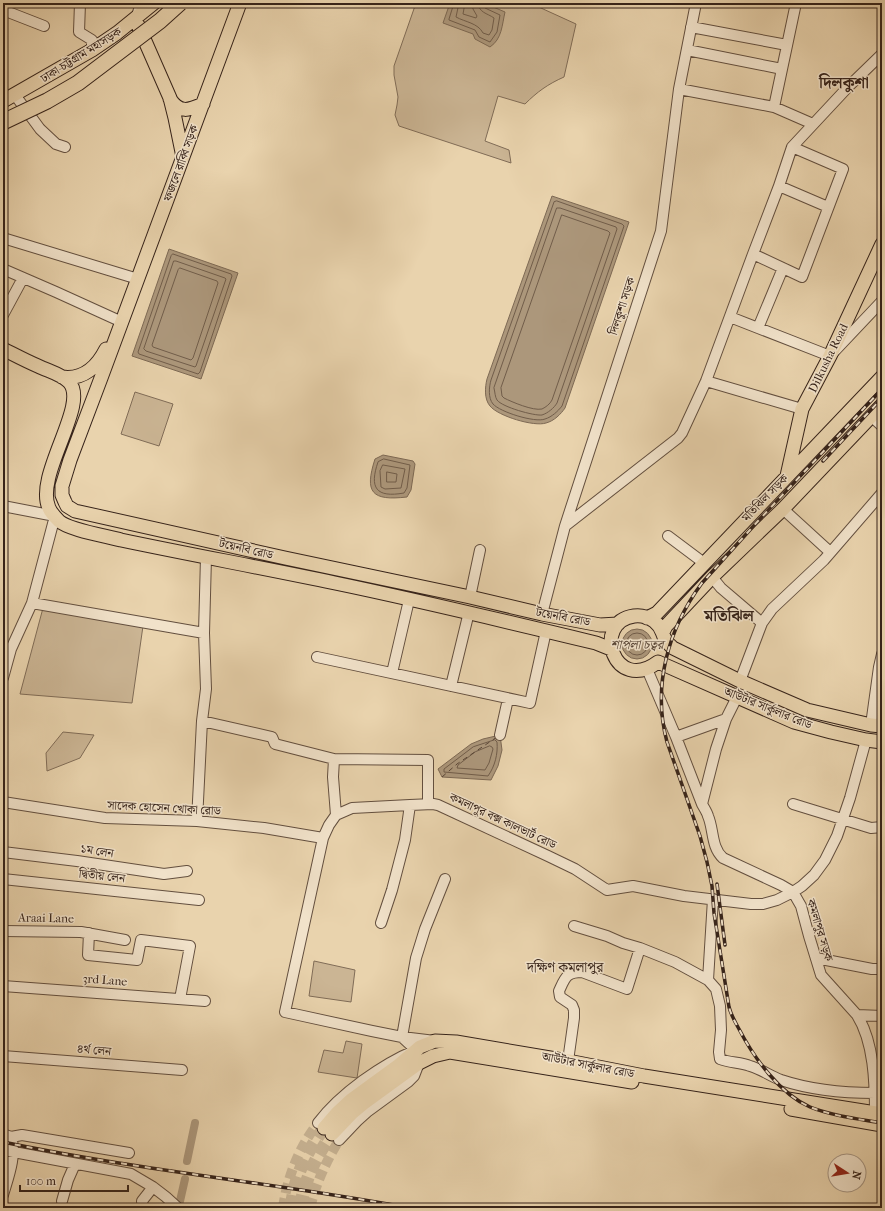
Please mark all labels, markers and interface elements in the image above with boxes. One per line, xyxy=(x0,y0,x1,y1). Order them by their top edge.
street label: ঢাকা-চট্টগ্রাম মহাসড়ক xyxy=(36,23,124,86)
district label: দিলকুশা xyxy=(818,73,869,93)
street label: ফজলে রাব্বি সড়ক xyxy=(159,122,201,204)
street label: দিলকুশা সড়ক xyxy=(605,274,639,338)
street label: Dilkusha Road xyxy=(805,321,851,395)
street label: মতিঝিল সড়ক xyxy=(738,470,791,525)
street label: টয়েনবি রোড xyxy=(217,535,275,562)
street label: টয়েনবি রোড xyxy=(534,604,592,629)
district label: মতিঝিল xyxy=(703,606,755,625)
water label: শাপলা চত্বর xyxy=(611,637,666,652)
street label: আউটার সার্কুলার রোড xyxy=(721,682,815,733)
street label: কমলাপুর বক্স কালভার্ট রোড xyxy=(446,789,560,853)
street label: সাদেক হোসেন খোকা রোড xyxy=(106,798,222,818)
street label: ১ম লেন xyxy=(79,841,115,861)
street label: দ্বিতীয় লেন xyxy=(77,866,127,885)
street label: কমলাপুর সড়ক xyxy=(803,896,836,963)
street label: Araai Lane xyxy=(17,910,74,925)
district label: দক্ষিণ কমলাপুর xyxy=(526,959,604,976)
street label: 3rd Lane xyxy=(82,971,128,989)
street label: ৪র্থ লেন xyxy=(76,1041,112,1059)
street label: আউটার সার্কুলার রোড xyxy=(540,1047,636,1082)
north arrow xyxy=(827,1153,867,1193)
scale bar xyxy=(20,1167,128,1193)
text: N xyxy=(849,1170,864,1181)
text: 100 m xyxy=(26,1174,56,1188)

